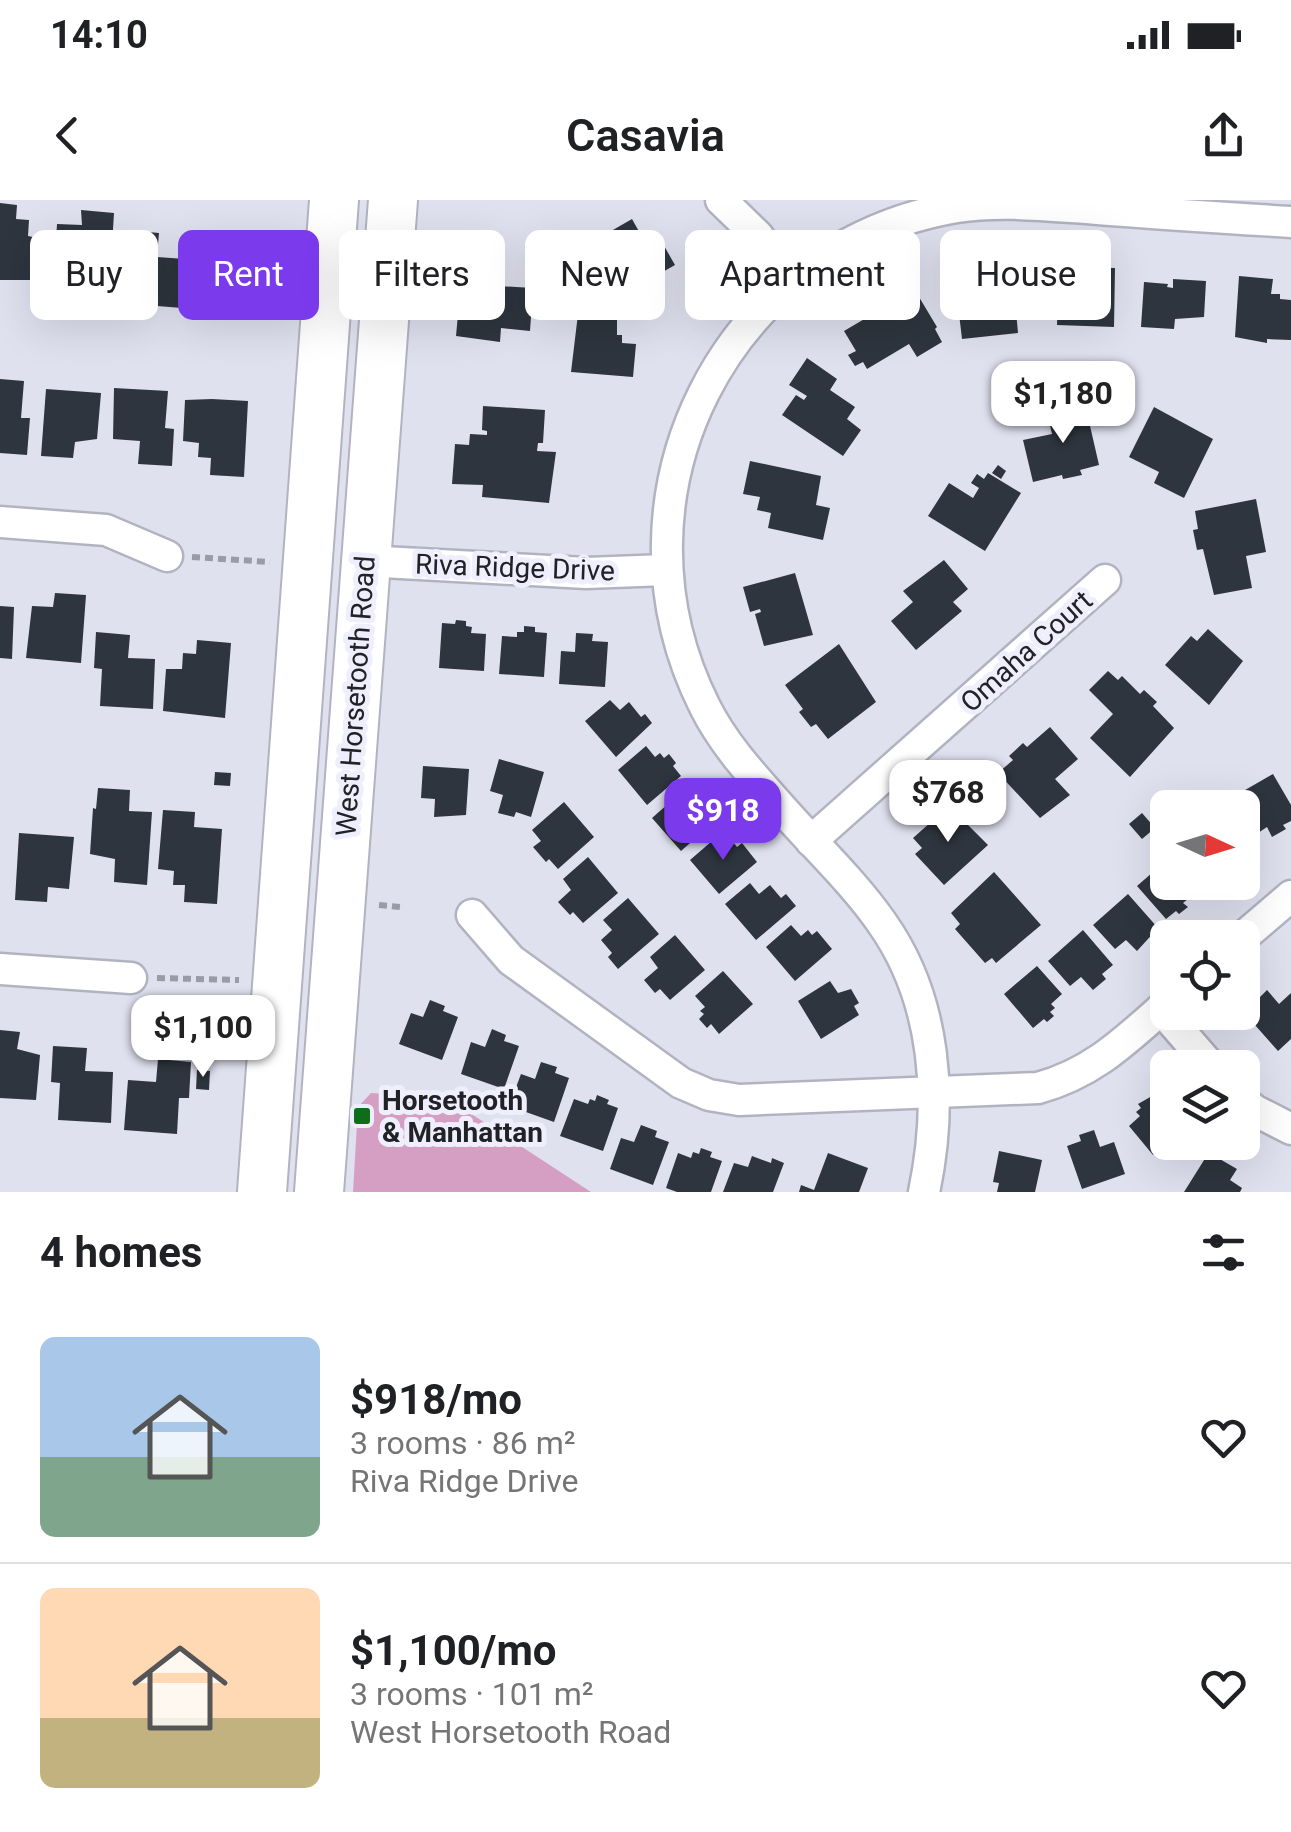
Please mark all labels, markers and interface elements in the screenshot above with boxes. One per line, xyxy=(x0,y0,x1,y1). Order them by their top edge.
text: 14:10 xyxy=(50,13,148,57)
icon: back xyxy=(40,108,95,163)
icon: share xyxy=(1196,108,1251,163)
text: Casavia xyxy=(566,109,725,162)
chip: Buy xyxy=(30,230,158,320)
chip: Rent xyxy=(178,230,319,320)
chip: Filters xyxy=(339,230,505,320)
chip: New xyxy=(525,230,665,320)
chip: Apartment xyxy=(685,230,920,320)
chip: House xyxy=(940,230,1111,320)
pin: $1,180 xyxy=(982,361,1144,446)
text: $1,180 xyxy=(1013,374,1113,412)
street label: Riva Ridge Drive xyxy=(415,548,615,587)
street label: West Horsetooth Road xyxy=(329,555,382,837)
street label: Omaha Court xyxy=(954,584,1099,719)
pin: $768 xyxy=(889,760,1007,845)
text: $768 xyxy=(911,773,985,811)
pin: $918 xyxy=(664,778,782,863)
north arrow xyxy=(1150,790,1260,900)
map controls xyxy=(1150,790,1260,1160)
text: $918 xyxy=(686,791,760,829)
button: locate xyxy=(1150,920,1260,1030)
pin: $1,100 xyxy=(122,995,284,1080)
text: $1,100 xyxy=(153,1008,253,1046)
button: layers xyxy=(1150,1050,1260,1160)
place label: Horsetooth & Manhattan xyxy=(382,1084,543,1149)
marker: Horsetooth & Manhattan xyxy=(351,1105,373,1127)
icon: filters xyxy=(1196,1225,1251,1280)
text: 4 homes xyxy=(40,1228,202,1277)
text: $918/mo xyxy=(350,1375,522,1424)
icon: home xyxy=(120,1377,240,1497)
icon: heart xyxy=(1196,1410,1251,1465)
text: 3 rooms · 86 m² xyxy=(350,1424,575,1462)
text: Riva Ridge Drive xyxy=(350,1462,578,1500)
text: $1,100/mo xyxy=(350,1626,557,1675)
icon: home xyxy=(120,1628,240,1748)
icon: heart xyxy=(1196,1661,1251,1716)
text: 3 rooms · 101 m² xyxy=(350,1675,593,1713)
text: West Horsetooth Road xyxy=(350,1713,671,1751)

